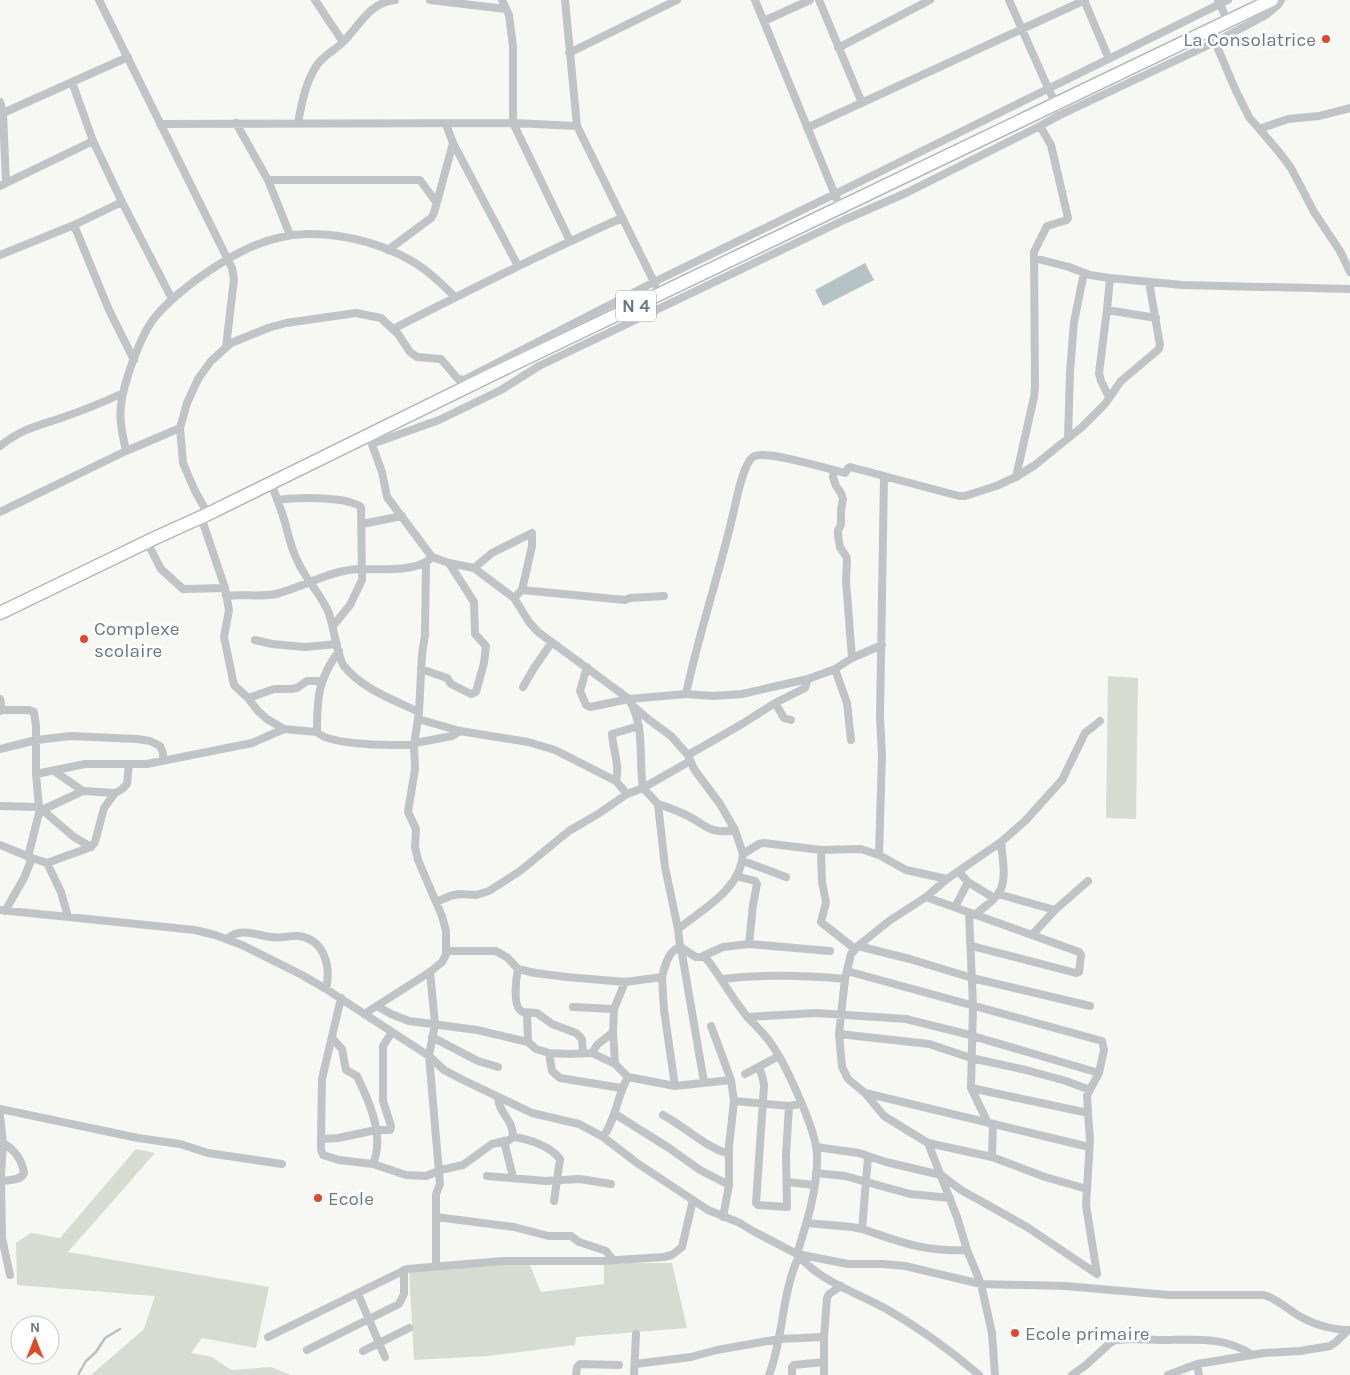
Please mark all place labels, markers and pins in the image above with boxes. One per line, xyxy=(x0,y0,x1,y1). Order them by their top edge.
place label: La Consolatrice xyxy=(1183,29,1316,51)
marker: La Consolatrice xyxy=(1320,33,1332,45)
place label: Complexe scolaire xyxy=(94,618,179,662)
marker: Complexe scolaire xyxy=(78,633,90,645)
place label: Ecole xyxy=(328,1188,374,1210)
marker: Ecole xyxy=(312,1192,324,1204)
place label: Ecole primaire xyxy=(1025,1323,1150,1345)
marker: Ecole primaire xyxy=(1009,1327,1021,1339)

